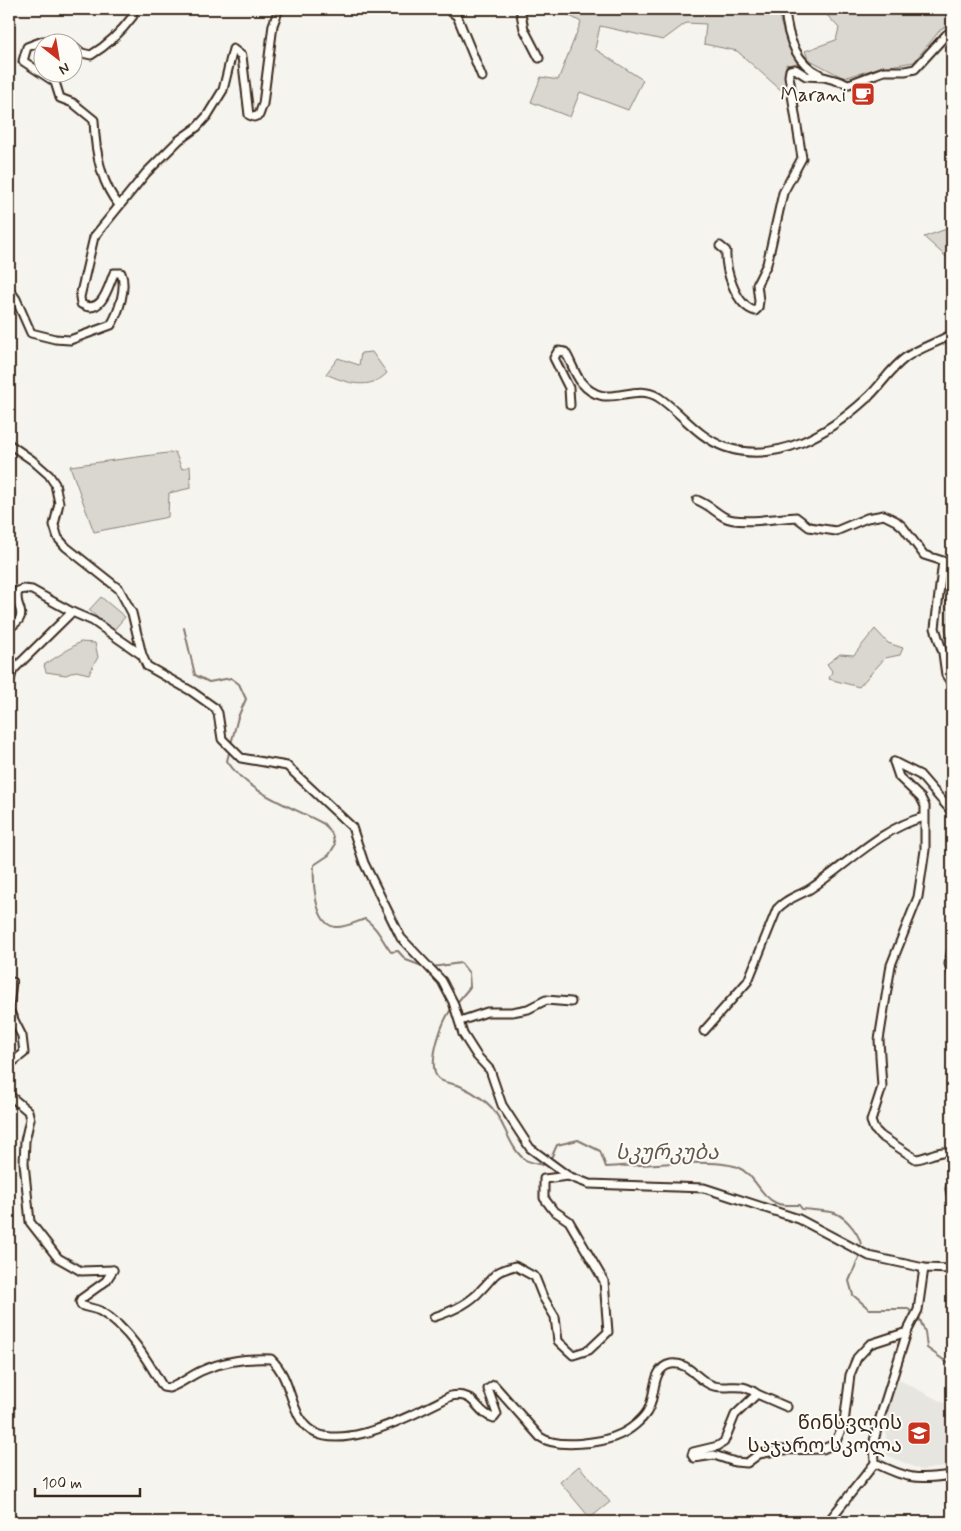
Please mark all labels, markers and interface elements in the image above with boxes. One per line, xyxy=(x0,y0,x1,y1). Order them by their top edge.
north arrow xyxy=(32,32,82,82)
text: N xyxy=(56,58,73,78)
cafe icon: Marani xyxy=(850,81,876,107)
place label: Marani xyxy=(781,82,846,109)
water label: სკურკუბა xyxy=(616,1139,719,1167)
place label: წინსვლის საჯარო სკოლა xyxy=(747,1410,902,1460)
school or university icon: წინსვლის საჯარო სკოლა xyxy=(906,1420,932,1446)
scale bar xyxy=(35,1466,140,1498)
text: 100 m xyxy=(42,1474,82,1494)

